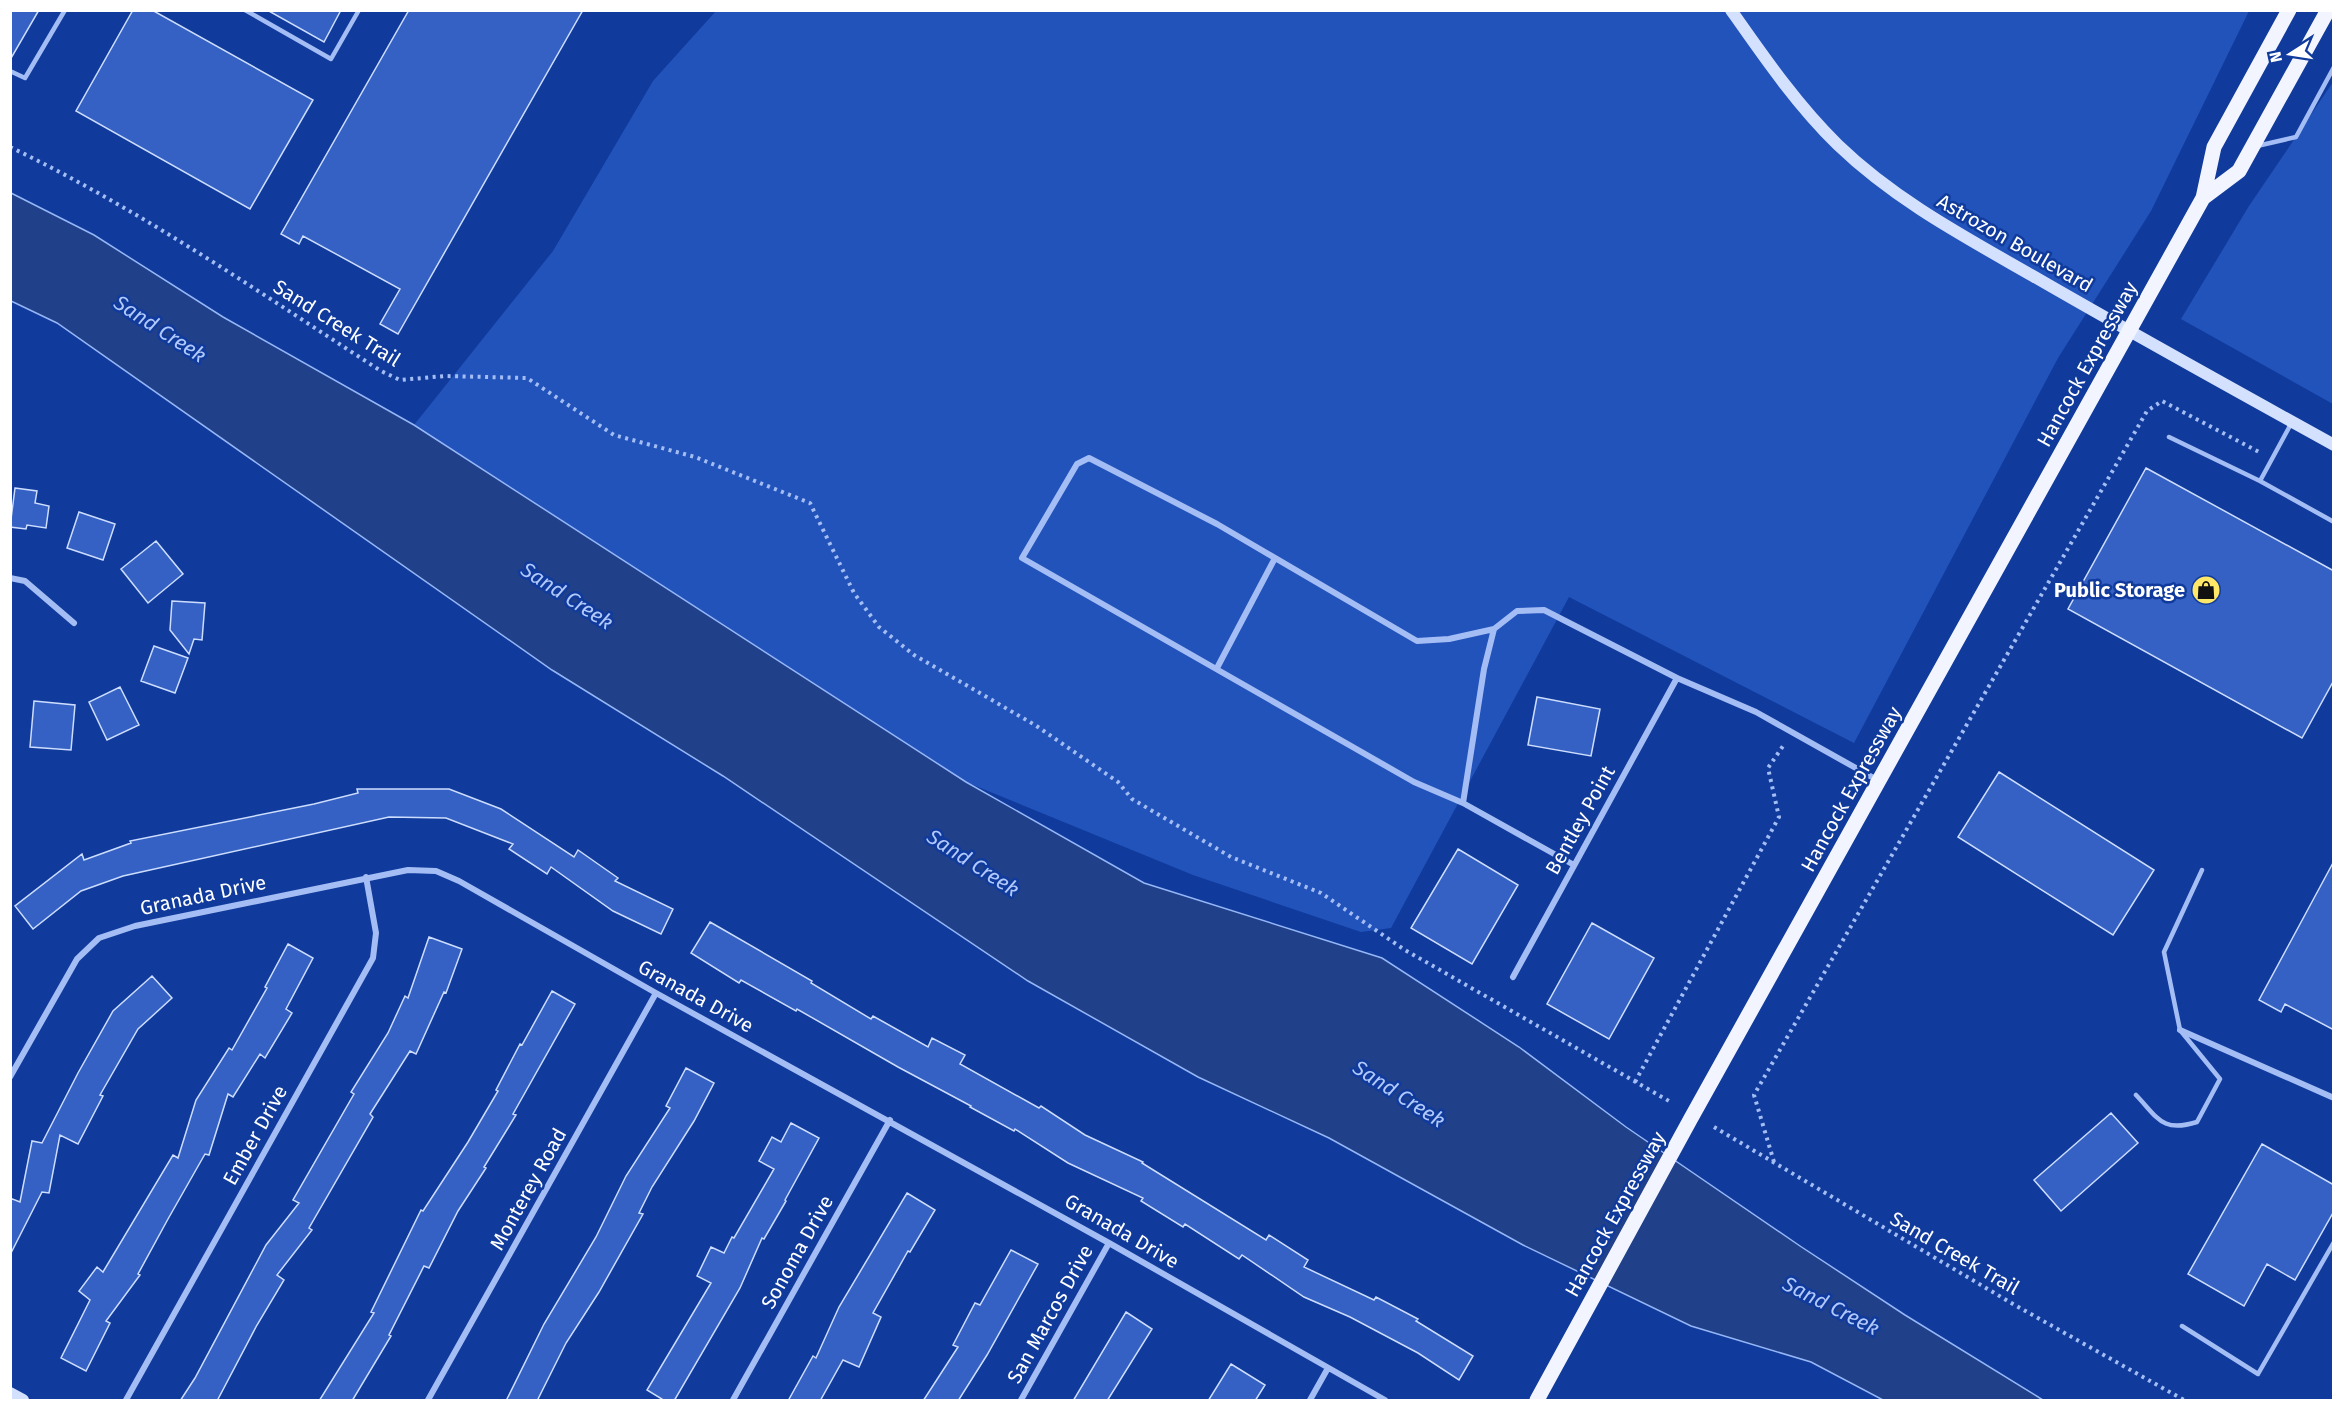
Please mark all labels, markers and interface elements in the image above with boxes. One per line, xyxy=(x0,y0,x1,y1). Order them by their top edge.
north arrow xyxy=(2260,24,2320,84)
text: N xyxy=(2265,50,2286,64)
street label: Astrozon Boulevard xyxy=(1933,189,2097,297)
street label: Sand Creek Trail xyxy=(269,274,405,372)
street label: Hancock Expressway xyxy=(2032,277,2142,451)
water label: Sand Creek xyxy=(108,289,211,368)
water label: Sand Creek xyxy=(515,556,618,635)
shop icon: Public Storage xyxy=(2190,574,2222,606)
place label: Public Storage xyxy=(2054,578,2185,602)
street label: Hancock Expressway xyxy=(1796,702,1906,876)
street label: Bentley Point xyxy=(1540,761,1620,879)
water label: Sand Creek xyxy=(921,823,1024,902)
street label: Granada Drive xyxy=(138,870,268,920)
street label: Granada Drive xyxy=(634,954,758,1038)
water label: Sand Creek xyxy=(1347,1054,1450,1133)
street label: Ember Drive xyxy=(218,1081,292,1189)
street label: Monterey Road xyxy=(485,1124,571,1254)
street label: Hancock Expressway xyxy=(1560,1127,1670,1301)
street label: Granada Drive xyxy=(1060,1189,1184,1273)
street label: Sonoma Drive xyxy=(756,1191,838,1313)
street label: Sand Creek Trail xyxy=(1886,1206,2024,1300)
street label: San Marcos Drive xyxy=(1002,1241,1098,1387)
water label: Sand Creek xyxy=(1777,1270,1884,1341)

